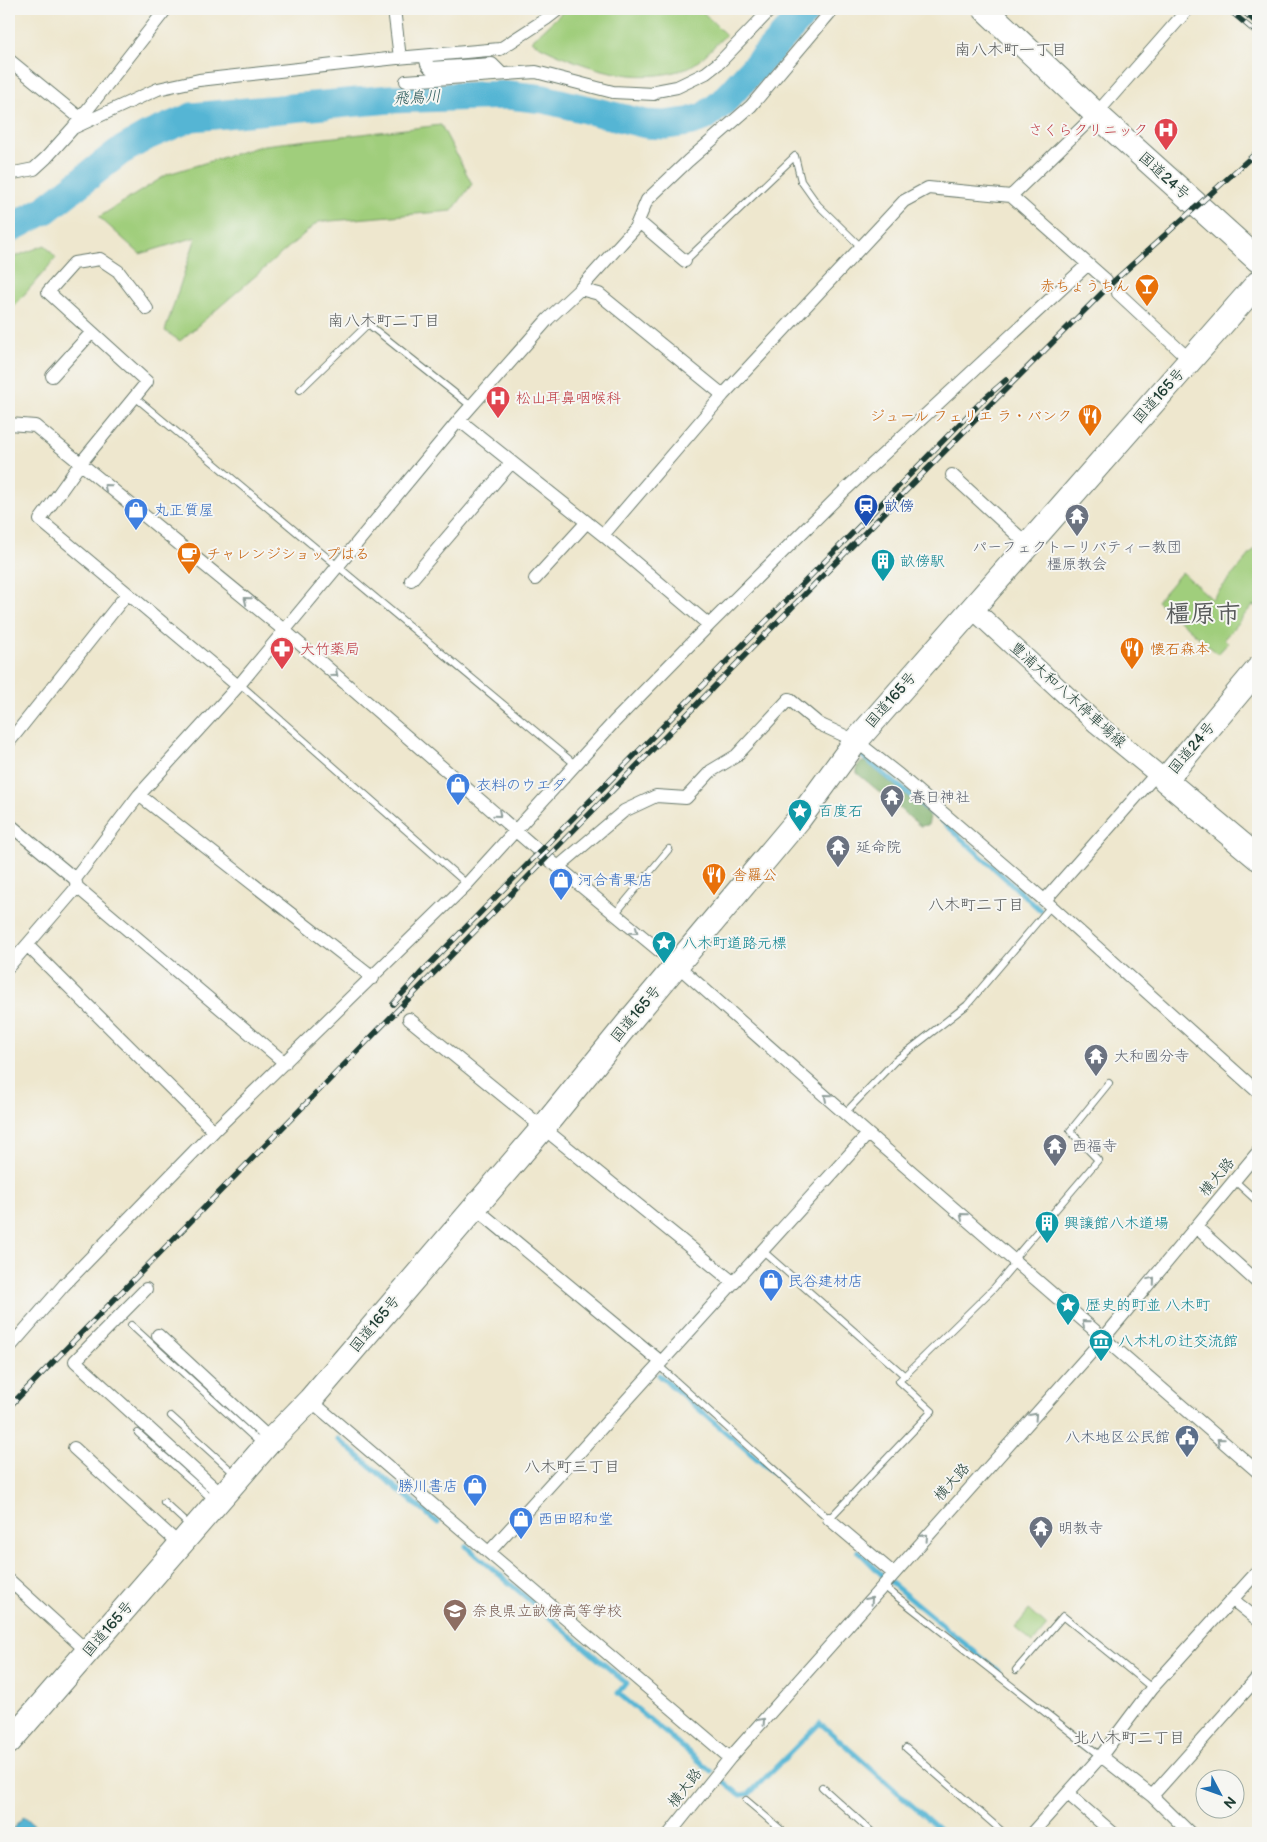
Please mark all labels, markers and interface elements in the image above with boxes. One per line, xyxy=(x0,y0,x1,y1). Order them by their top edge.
district label: 南八木町一丁目 xyxy=(955,41,1067,60)
water label: 飛鳥川 xyxy=(393,87,441,109)
hospital icon: さくらクリニック xyxy=(1153,117,1179,151)
place label: さくらクリニック xyxy=(1028,121,1148,140)
street label: 国道24号 xyxy=(1134,148,1194,204)
bar icon: 赤ちょうちん xyxy=(1134,273,1160,307)
place label: 赤ちょうちん xyxy=(1040,277,1130,296)
district label: 南八木町二丁目 xyxy=(328,312,440,331)
street label: 国道165号 xyxy=(1129,364,1189,428)
hospital icon: 松山耳鼻咽喉科 xyxy=(485,385,511,419)
place label: 松山耳鼻咽喉科 xyxy=(516,389,621,408)
restaurant icon: ジュール フェリエ ラ・バンク xyxy=(1077,403,1103,437)
place label: ジュール フェリエ ラ・バンク xyxy=(870,407,1072,426)
one-way arrow xyxy=(104,483,113,492)
station icon: 畝傍 xyxy=(853,493,879,527)
shop icon: 丸正質屋 xyxy=(123,497,149,531)
place label: 畝傍 xyxy=(884,497,914,516)
place label: 丸正質屋 xyxy=(154,501,214,520)
temple icon: パーフェクトーリバティー教団 橿原教会 xyxy=(1064,503,1090,537)
place label: パーフェクトーリバティー教団 橿原教会 xyxy=(972,538,1182,574)
cafe icon: チャレンジショップはる xyxy=(176,541,202,575)
place label: チャレンジショップはる xyxy=(206,545,370,564)
building icon: 畝傍駅 xyxy=(870,548,896,582)
place label: 畝傍駅 xyxy=(900,552,945,571)
one-way arrow xyxy=(244,597,253,606)
district label: 橿原市 xyxy=(1165,599,1241,630)
pharmacy icon: 大竹薬局 xyxy=(269,636,295,670)
restaurant icon: 懐石森本 xyxy=(1119,636,1145,670)
street label: 豊浦大和八木停車場線 xyxy=(1006,638,1130,752)
place label: 大竹薬局 xyxy=(300,640,360,659)
place label: 懐石森本 xyxy=(1150,640,1210,659)
one-way arrow xyxy=(330,668,339,677)
street label: 国道165号 xyxy=(861,668,921,732)
street label: 国道24号 xyxy=(1165,718,1219,778)
shop icon: 衣料のウエダ xyxy=(445,772,471,806)
place label: 衣料のウエダ xyxy=(476,776,566,795)
temple icon: 春日神社 xyxy=(879,784,905,818)
place label: 春日神社 xyxy=(910,788,970,807)
place icon: 百度石 xyxy=(787,798,813,832)
place label: 百度石 xyxy=(818,802,863,821)
one-way arrow xyxy=(493,808,502,817)
temple icon: 延命院 xyxy=(825,834,851,868)
place label: 延命院 xyxy=(856,838,901,857)
restaurant icon: 舎羅公 xyxy=(701,862,727,896)
place label: 舎羅公 xyxy=(732,866,777,885)
shop icon: 河合青果店 xyxy=(548,867,574,901)
place label: 河合青果店 xyxy=(578,871,653,890)
district label: 八木町二丁目 xyxy=(928,896,1024,915)
one-way arrow xyxy=(630,925,639,934)
place icon: 八木町道路元標 xyxy=(651,930,677,964)
place label: 八木町道路元標 xyxy=(682,934,787,953)
street label: 国道165号 xyxy=(607,982,665,1046)
temple icon: 大和國分寺 xyxy=(1083,1043,1109,1077)
place label: 大和國分寺 xyxy=(1114,1047,1189,1066)
one-way arrow xyxy=(824,1094,833,1103)
temple icon: 西福寺 xyxy=(1042,1133,1068,1167)
place label: 西福寺 xyxy=(1072,1137,1117,1156)
street label: 横大路 xyxy=(1195,1154,1239,1200)
building icon: 興譲館八木道場 xyxy=(1034,1210,1060,1244)
one-way arrow xyxy=(959,1213,968,1222)
place label: 興譲館八木道場 xyxy=(1064,1214,1169,1233)
shop icon: 民谷建材店 xyxy=(758,1268,784,1302)
place label: 民谷建材店 xyxy=(788,1272,863,1291)
one-way arrow xyxy=(1146,1277,1155,1286)
street label: 国道165号 xyxy=(346,1292,404,1356)
place icon: 歴史的町並 八木町 xyxy=(1055,1292,1081,1326)
place label: 歴史的町並 八木町 xyxy=(1086,1296,1211,1315)
one-way arrow xyxy=(1081,1320,1090,1329)
museum icon: 八木札の辻交流館 xyxy=(1088,1328,1114,1362)
place label: 八木札の辻交流館 xyxy=(1118,1332,1238,1351)
one-way arrow xyxy=(1028,1412,1037,1421)
public building icon: 八木地区公民館 xyxy=(1174,1424,1200,1458)
place label: 八木地区公民館 xyxy=(1065,1428,1170,1447)
one-way arrow xyxy=(1217,1438,1226,1447)
district label: 八木町三丁目 xyxy=(524,1458,620,1477)
street label: 横大路 xyxy=(930,1459,974,1505)
shop icon: 勝川書店 xyxy=(462,1473,488,1507)
place label: 勝川書店 xyxy=(398,1477,458,1496)
shop icon: 西田昭和堂 xyxy=(508,1506,534,1540)
place label: 西田昭和堂 xyxy=(538,1510,613,1529)
temple icon: 明教寺 xyxy=(1028,1515,1054,1549)
place label: 明教寺 xyxy=(1058,1519,1103,1538)
one-way arrow xyxy=(920,1533,929,1542)
one-way arrow xyxy=(864,1596,873,1605)
street label: 国道165号 xyxy=(78,1597,138,1661)
school or university icon: 奈良県立畝傍高等学校 xyxy=(442,1598,468,1632)
place label: 奈良県立畝傍高等学校 xyxy=(472,1602,622,1621)
one-way arrow xyxy=(756,1718,765,1727)
district label: 北八木町二丁目 xyxy=(1073,1729,1185,1748)
street label: 横大路 xyxy=(664,1764,706,1812)
north arrow xyxy=(1194,1770,1244,1820)
text: N xyxy=(1220,1793,1239,1812)

